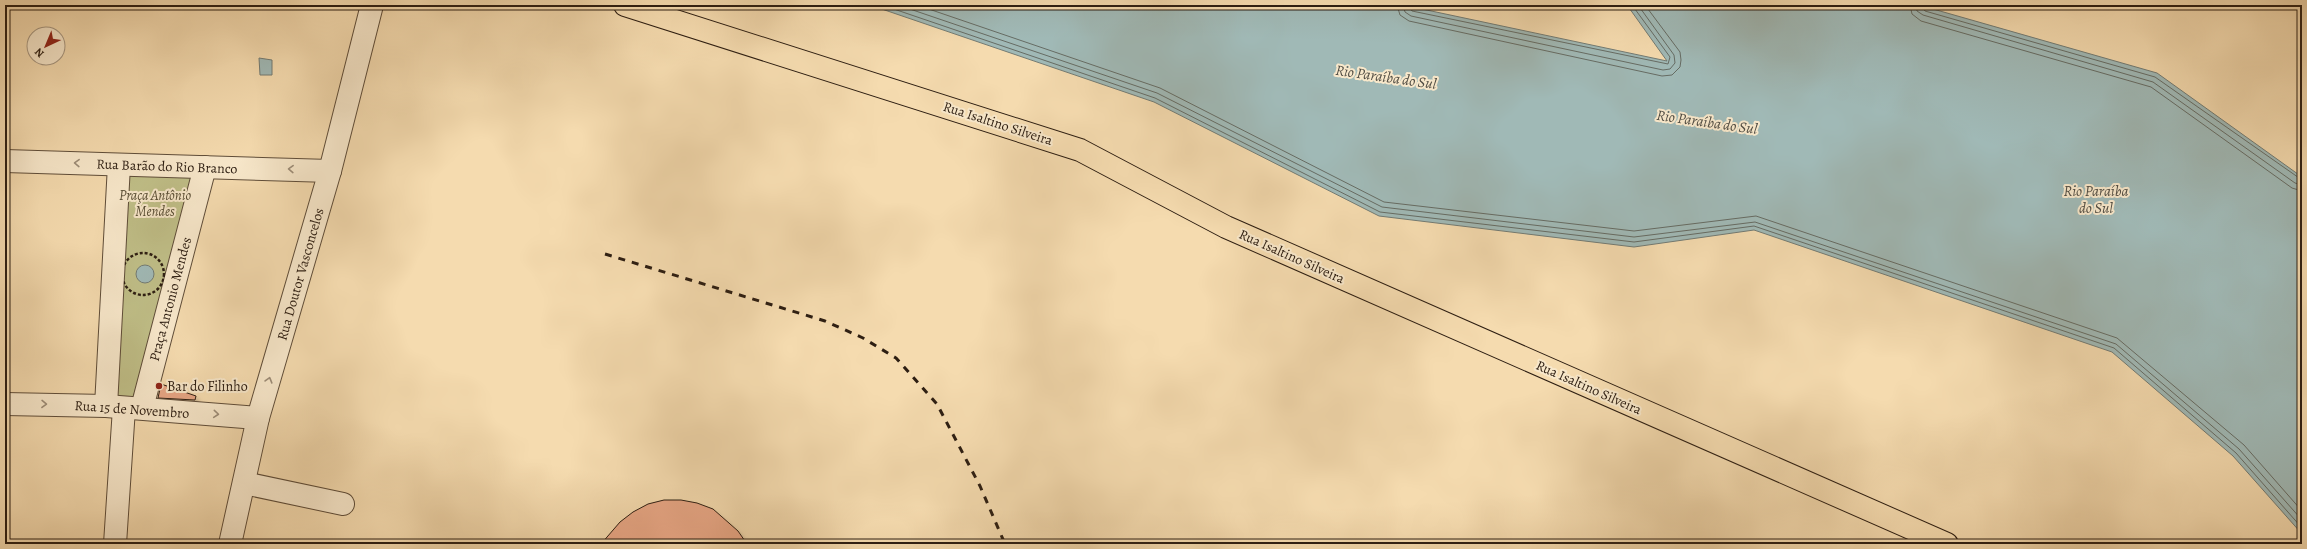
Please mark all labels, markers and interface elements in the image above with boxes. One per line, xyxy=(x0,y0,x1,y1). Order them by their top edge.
north arrow xyxy=(26,26,66,66)
text: N xyxy=(31,45,47,61)
water label: Rio Paraíba do Sul xyxy=(1334,60,1438,94)
street label: Rua Isaltino Silveira xyxy=(941,97,1055,150)
water label: Rio Paraíba do Sul xyxy=(1655,105,1759,139)
street label: Rua Barão do Rio Branco xyxy=(96,155,238,178)
one-way arrow xyxy=(74,159,80,168)
one-way arrow xyxy=(288,165,294,174)
water label: Rio Paraíba do Sul xyxy=(2064,181,2129,218)
park label: Praça Antônio Mendes xyxy=(119,186,191,221)
street label: Rua Doutor Vasconcelos xyxy=(272,206,329,343)
street label: Rua Isaltino Silveira xyxy=(1236,225,1348,289)
street label: Praça Antonio Mendes xyxy=(145,235,196,363)
street label: Rua Isaltino Silveira xyxy=(1533,356,1645,420)
place label: Bar do Filinho xyxy=(167,377,248,396)
one-way arrow xyxy=(264,377,273,384)
marker: Bar do Filinho xyxy=(154,381,164,391)
street label: Rua 15 de Novembro xyxy=(74,396,190,423)
one-way arrow xyxy=(41,400,47,408)
one-way arrow xyxy=(213,410,219,419)

